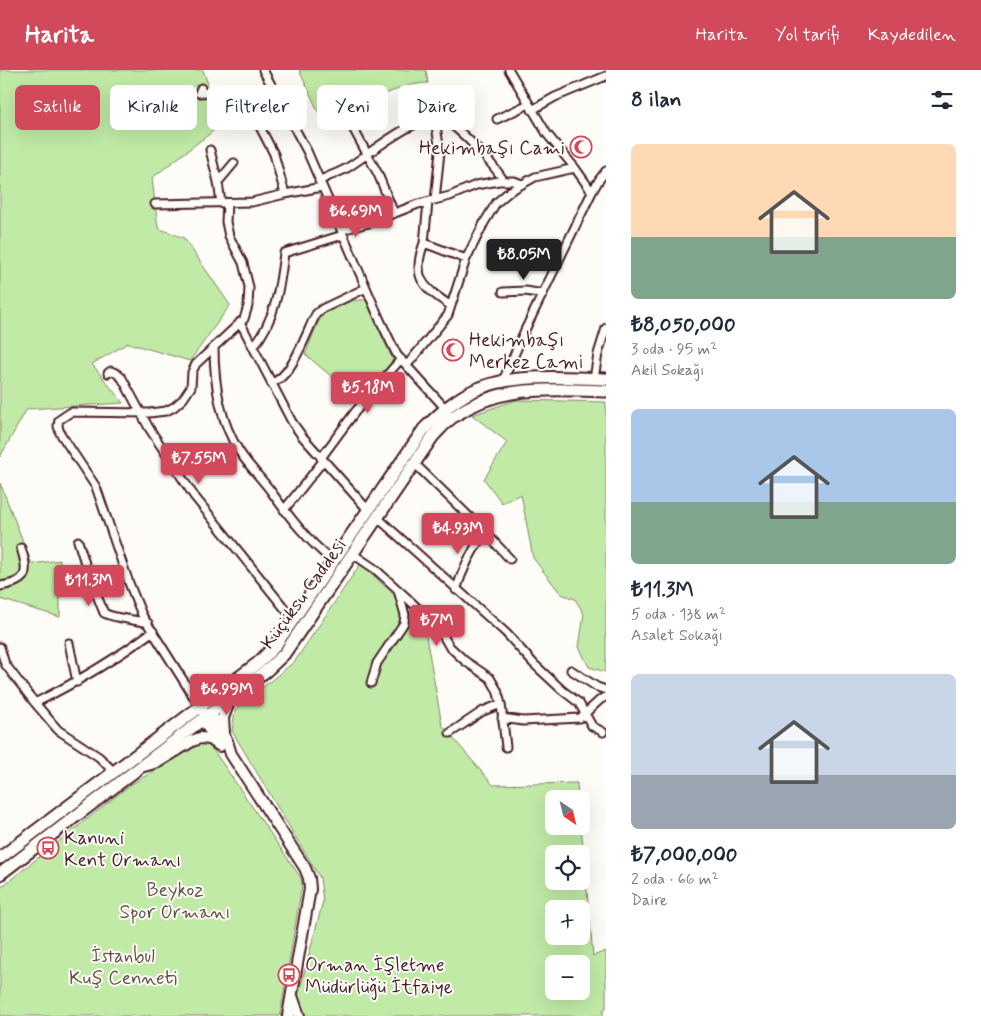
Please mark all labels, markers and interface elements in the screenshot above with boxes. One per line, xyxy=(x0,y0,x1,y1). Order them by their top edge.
text: Harita xyxy=(25,20,94,51)
text: Harita xyxy=(696,23,747,47)
text: Yol tarifi xyxy=(775,23,840,47)
text: Kaydedilen xyxy=(868,23,956,47)
chip: Satılık xyxy=(15,85,100,130)
chip: Kiralık xyxy=(110,85,197,130)
chip: Filtreler xyxy=(207,85,307,130)
chip: Yeni xyxy=(317,85,388,130)
chip: Daire xyxy=(398,85,475,130)
text: 8 ilan xyxy=(631,86,681,114)
icon: filters xyxy=(928,86,956,114)
mosque icon: Hekimbaşı Cami xyxy=(569,135,593,159)
place label: Hekimbaşı Cami xyxy=(419,136,565,161)
icon: home xyxy=(749,177,839,267)
pin: ₺6.69M xyxy=(315,196,397,238)
text: ₺6.69M xyxy=(330,201,382,222)
pin: ₺8.05M xyxy=(483,238,565,281)
text: ₺8.05M xyxy=(497,244,551,265)
text: ₺8,050,000 xyxy=(631,311,736,339)
place label: Hekimbaşı Merkez Cami xyxy=(469,328,584,375)
mosque icon: Hekimbaşı Merkez Cami xyxy=(441,338,465,362)
text: 3 oda · 95 m² xyxy=(631,339,717,360)
text: Akil Sokağı xyxy=(631,360,704,381)
pin: ₺5.18M xyxy=(327,372,409,414)
text: ₺5.18M xyxy=(342,377,394,398)
pin: ₺7.55M xyxy=(158,442,240,485)
icon: home xyxy=(749,442,839,532)
text: ₺7.55M xyxy=(172,448,226,469)
pin: ₺4.93M xyxy=(417,512,499,555)
text: ₺4.93M xyxy=(433,518,483,539)
street label: Küçüksu Caddesi xyxy=(255,533,353,654)
pin: ₺11.3M xyxy=(48,564,130,607)
text: ₺11.3M xyxy=(65,570,113,591)
text: ₺11.3M xyxy=(631,576,694,604)
pin: ₺7M xyxy=(413,604,461,647)
text: 5 oda · 138 m² xyxy=(631,604,726,625)
text: ₺7M xyxy=(421,610,453,631)
text: Asalet Sokağı xyxy=(631,625,723,646)
pin: ₺6.99M xyxy=(186,674,268,716)
text: ₺6.99M xyxy=(201,679,253,700)
icon: home xyxy=(749,707,839,797)
north arrow xyxy=(545,790,590,835)
map controls xyxy=(545,790,590,1000)
place label: Kanuni Kent Ormanı xyxy=(64,826,181,873)
bus stop icon: Kanuni Kent Ormanı xyxy=(36,836,60,860)
text: ₺7,000,000 xyxy=(631,841,738,869)
button: locate xyxy=(545,845,590,890)
text: 2 oda · 66 m² xyxy=(631,869,719,890)
park label: Beykoz Spor Ormanı xyxy=(120,878,230,925)
text: Daire xyxy=(631,890,667,911)
button: + xyxy=(545,900,590,945)
park label: İstanbul Kuş Cenneti xyxy=(69,944,177,991)
place label: Orman İşletme Müdürlüğü İtfaiye xyxy=(305,953,453,1001)
button: − xyxy=(545,955,590,1000)
bus stop icon: Orman İşletme Müdürlüğü İtfaiye xyxy=(277,963,301,987)

